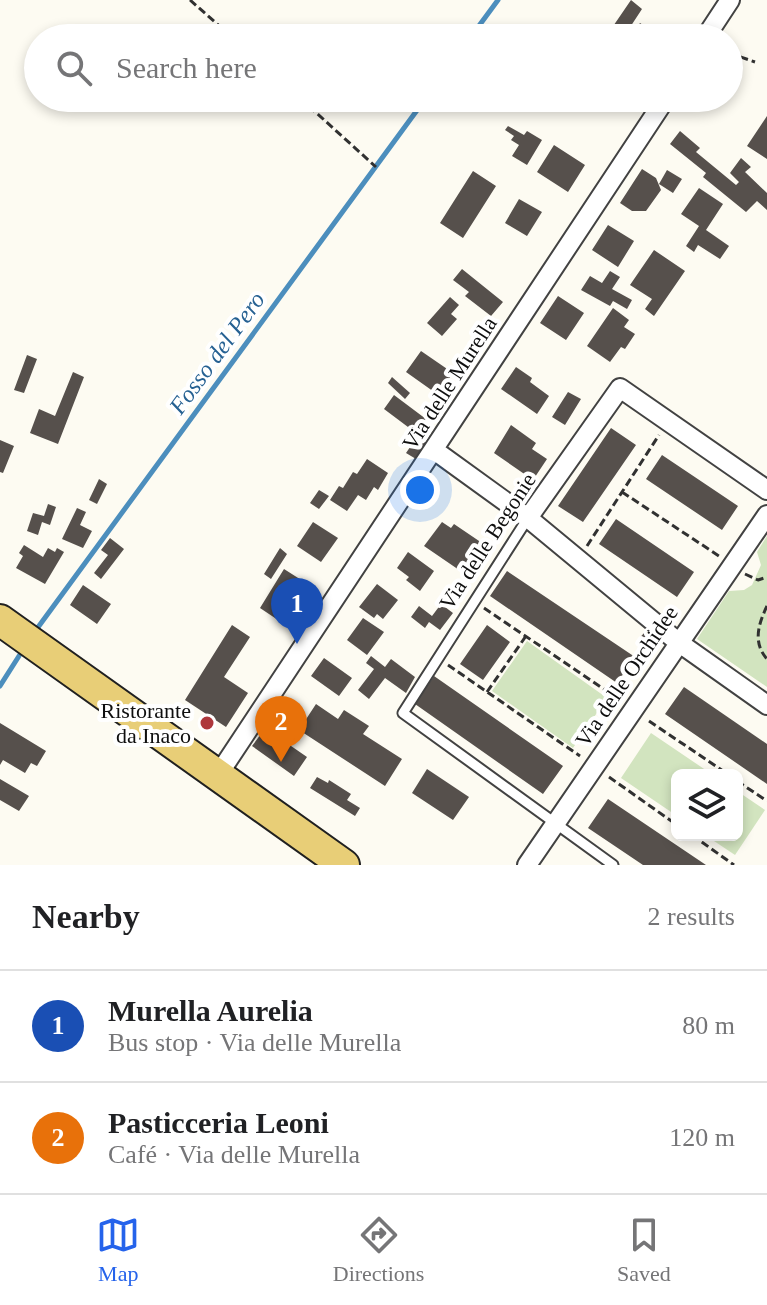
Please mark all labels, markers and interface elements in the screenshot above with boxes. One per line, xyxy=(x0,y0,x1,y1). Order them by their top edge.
search box xyxy=(24,24,743,112)
icon: search xyxy=(52,46,96,90)
text: Search here xyxy=(116,51,257,84)
water label: Fosso del Pero xyxy=(163,287,270,420)
street label: Via delle Murella xyxy=(397,312,502,455)
street label: Via delle Begonie xyxy=(434,468,541,614)
your location xyxy=(400,470,440,510)
pin: 1 xyxy=(271,578,323,644)
street label: Via delle Orchidee xyxy=(570,601,683,752)
pin: 2 xyxy=(255,696,307,762)
place label: Ristorante da Inaco xyxy=(101,698,191,748)
marker: Ristorante da Inaco xyxy=(198,714,216,732)
map controls xyxy=(671,769,743,841)
button: layers xyxy=(671,769,743,841)
text: Nearby xyxy=(32,898,140,935)
text: 2 results xyxy=(648,902,735,931)
text: Murella Aurelia xyxy=(108,994,313,1027)
text: 1 xyxy=(52,1011,65,1040)
text: 80 m xyxy=(682,1011,735,1040)
text: Bus stop · Via delle Murella xyxy=(108,1028,401,1057)
text: Pasticceria Leoni xyxy=(108,1106,329,1139)
text: 2 xyxy=(52,1123,65,1152)
text: 120 m xyxy=(669,1123,735,1152)
text: Café · Via delle Murella xyxy=(108,1140,360,1169)
tab: Map xyxy=(96,1213,140,1287)
tab: Directions xyxy=(333,1213,424,1287)
tab: Saved xyxy=(617,1213,671,1287)

